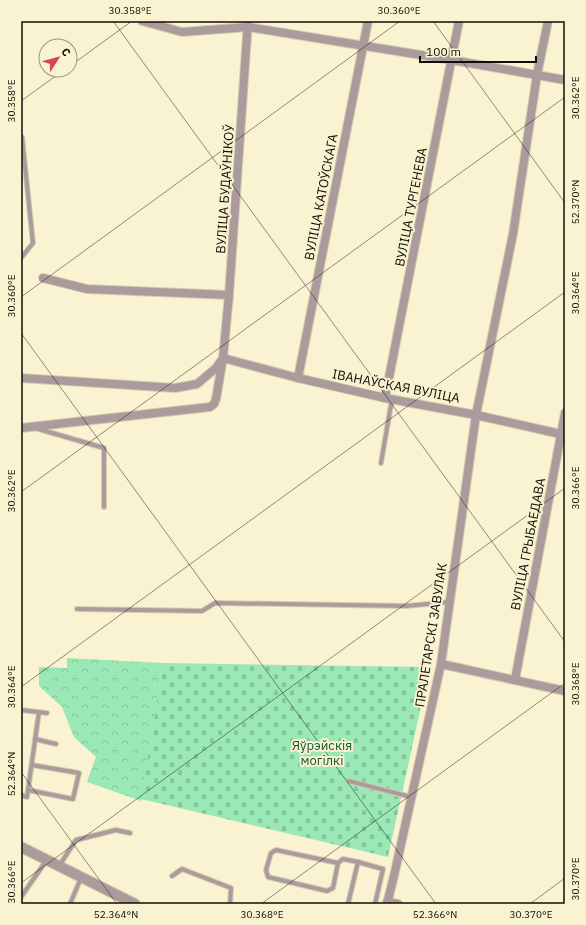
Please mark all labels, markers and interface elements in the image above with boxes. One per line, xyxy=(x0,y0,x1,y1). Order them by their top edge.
text: 30.358°E xyxy=(108,4,152,17)
text: 30.360°E xyxy=(377,4,421,17)
north arrow xyxy=(38,38,78,78)
scale bar xyxy=(420,38,536,64)
text: 100 m xyxy=(426,44,461,59)
text: С xyxy=(58,45,74,59)
text: 30.362°E xyxy=(569,76,582,120)
text: 30.358°E xyxy=(5,79,18,123)
street label: ВУЛІЦА БУДАЎНІКОЎ xyxy=(212,123,238,254)
street label: ВУЛІЦА КАТОЎСКАГА xyxy=(300,132,342,262)
street label: ВУЛІЦА ТУРГЕНЕВА xyxy=(391,145,431,268)
text: 52.370°N xyxy=(569,180,582,224)
text: 30.364°E xyxy=(569,271,582,315)
text: 30.360°E xyxy=(5,274,18,318)
street label: ІВАНАЎСКАЯ ВУЛІЦА xyxy=(331,365,462,407)
text: 30.366°E xyxy=(569,466,582,510)
text: 30.362°E xyxy=(5,469,18,513)
street label: ВУЛІЦА ГРЫБАЕДАВА xyxy=(507,476,549,612)
street label: ПРАЛЕТАРСКІ ЗАВУЛАК xyxy=(411,561,451,708)
text: 30.368°E xyxy=(569,662,582,706)
text: 30.364°E xyxy=(5,665,18,709)
park label: Яўрэйскія могілкі xyxy=(292,737,352,769)
text: 52.364°N xyxy=(5,752,18,796)
text: 30.370°E xyxy=(569,857,582,901)
text: 30.366°E xyxy=(5,860,18,904)
text: 52.364°N xyxy=(94,908,138,921)
text: 30.368°E xyxy=(240,908,284,921)
text: 52.366°N xyxy=(413,908,457,921)
text: 30.370°E xyxy=(509,908,553,921)

